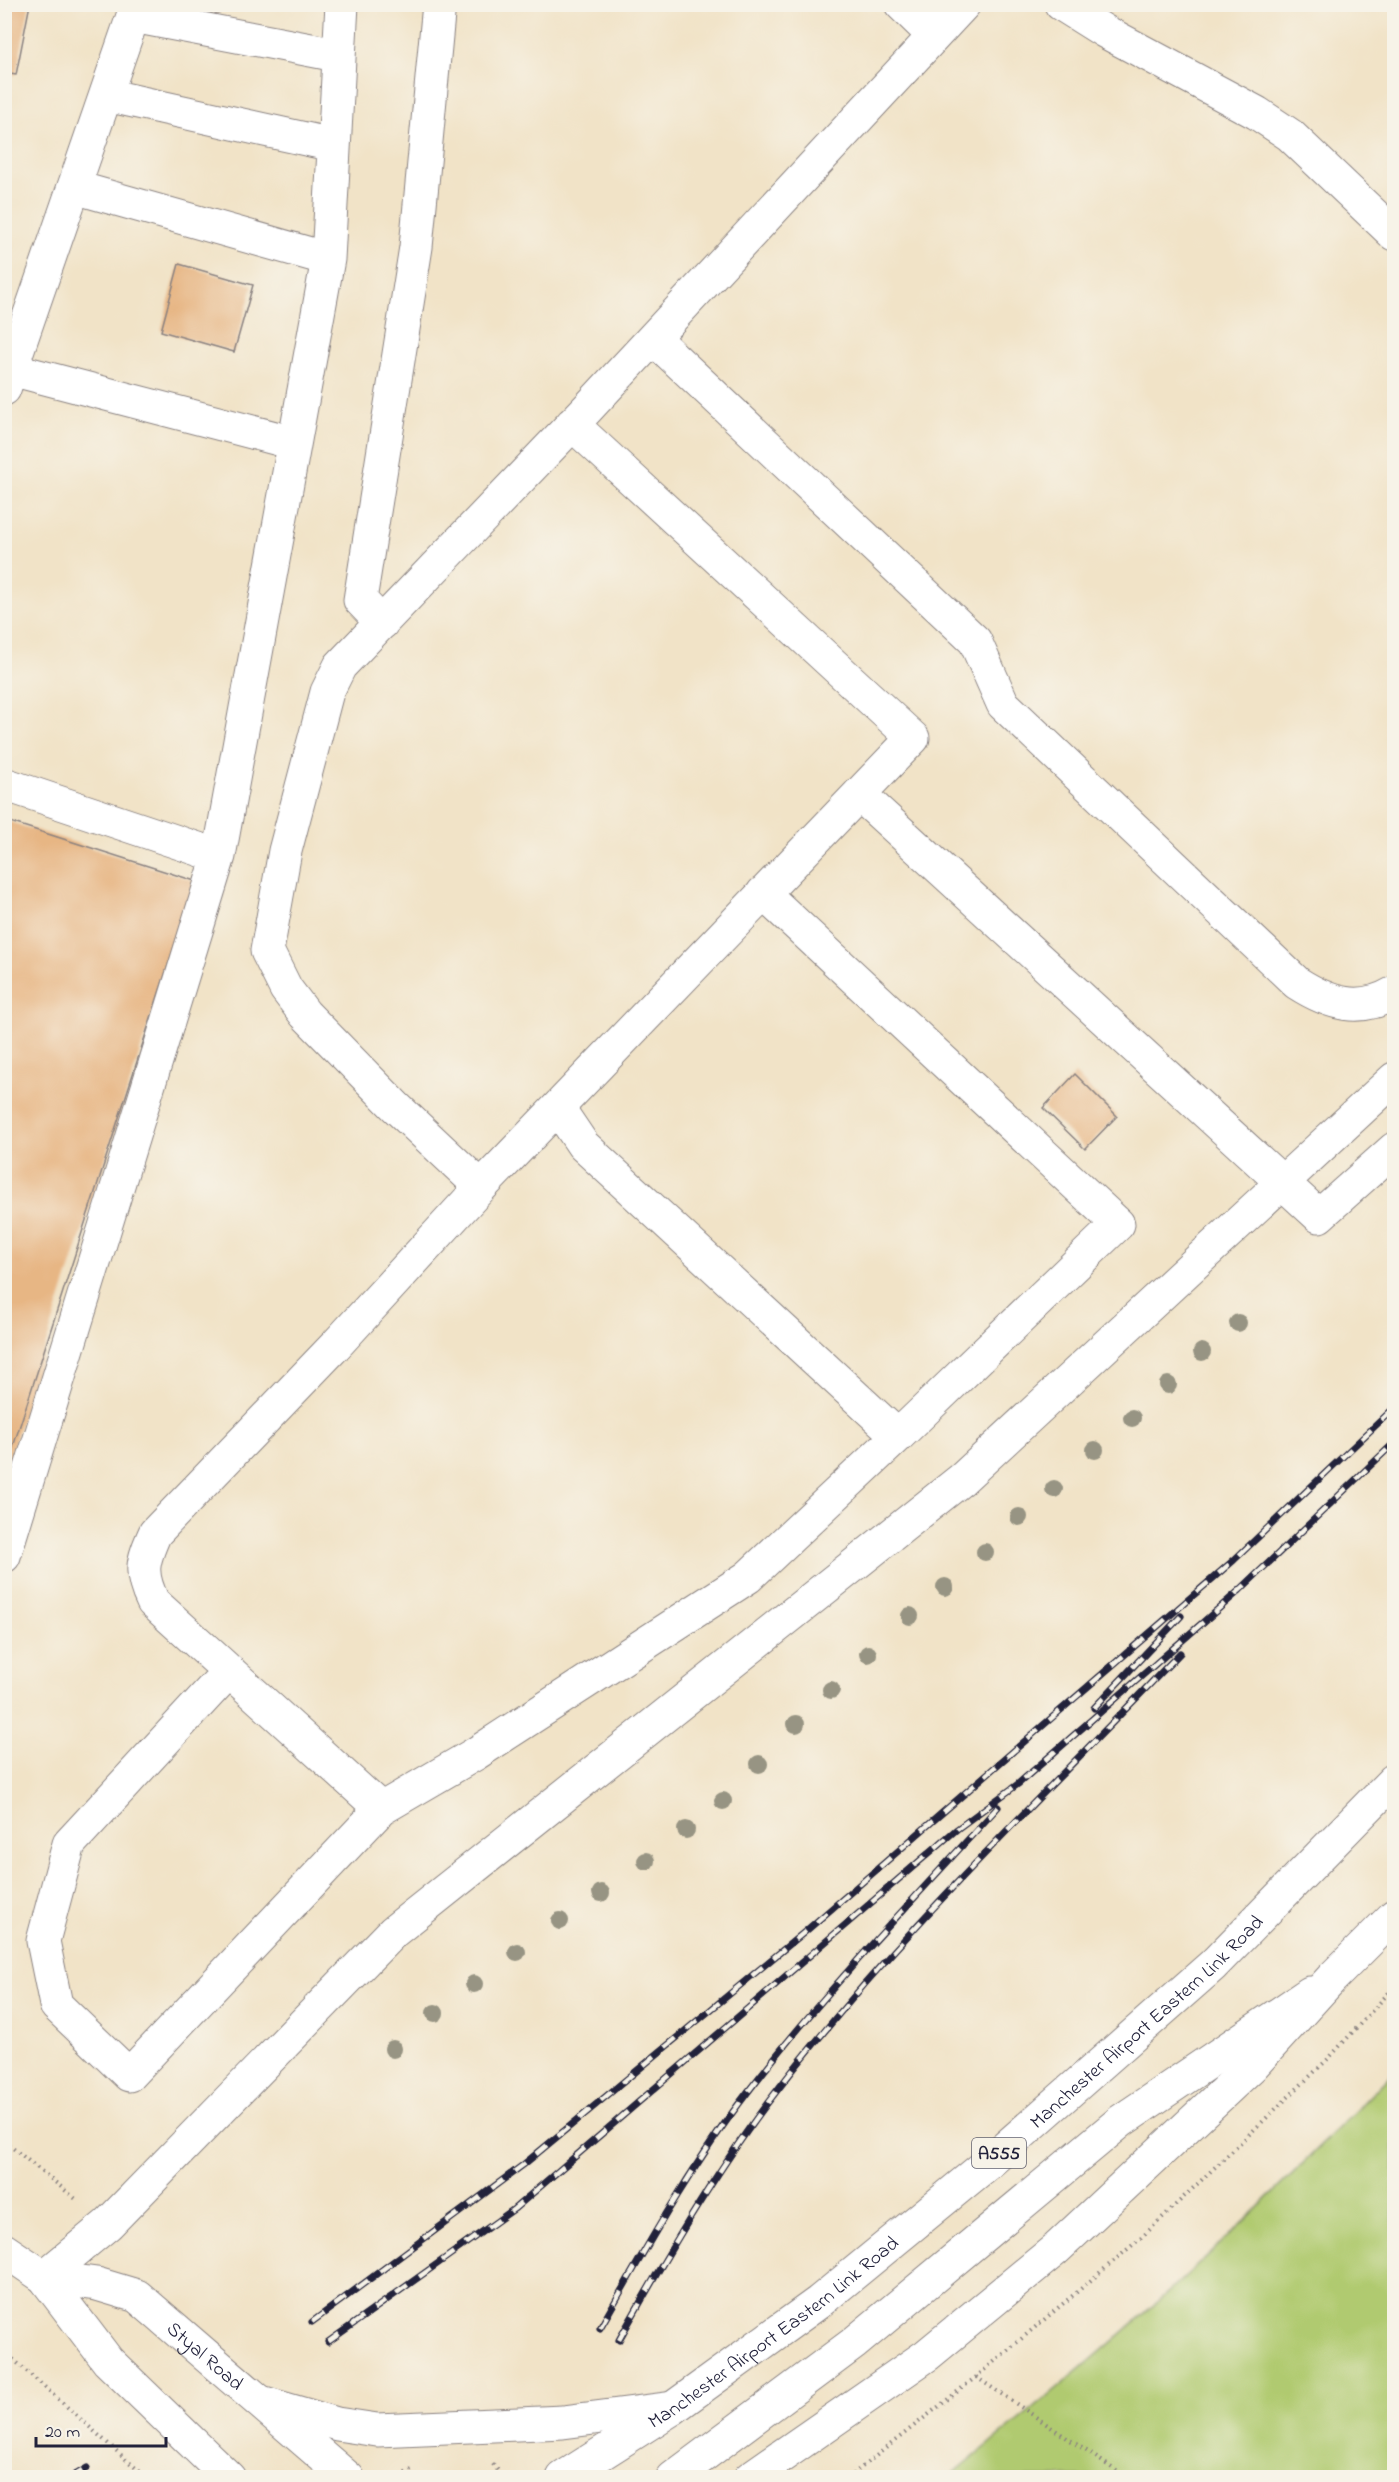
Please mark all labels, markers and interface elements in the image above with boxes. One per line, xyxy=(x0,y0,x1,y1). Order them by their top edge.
street label: Manchester Airport Eastern Link Road xyxy=(1024,1909,1271,2137)
road number: A555 xyxy=(972,2138,1026,2168)
street label: Manchester Airport Eastern Link Road xyxy=(643,2230,906,2437)
street label: Styal Road xyxy=(159,2316,249,2399)
scale bar xyxy=(36,2410,166,2448)
text: 20 m xyxy=(45,2420,80,2446)

